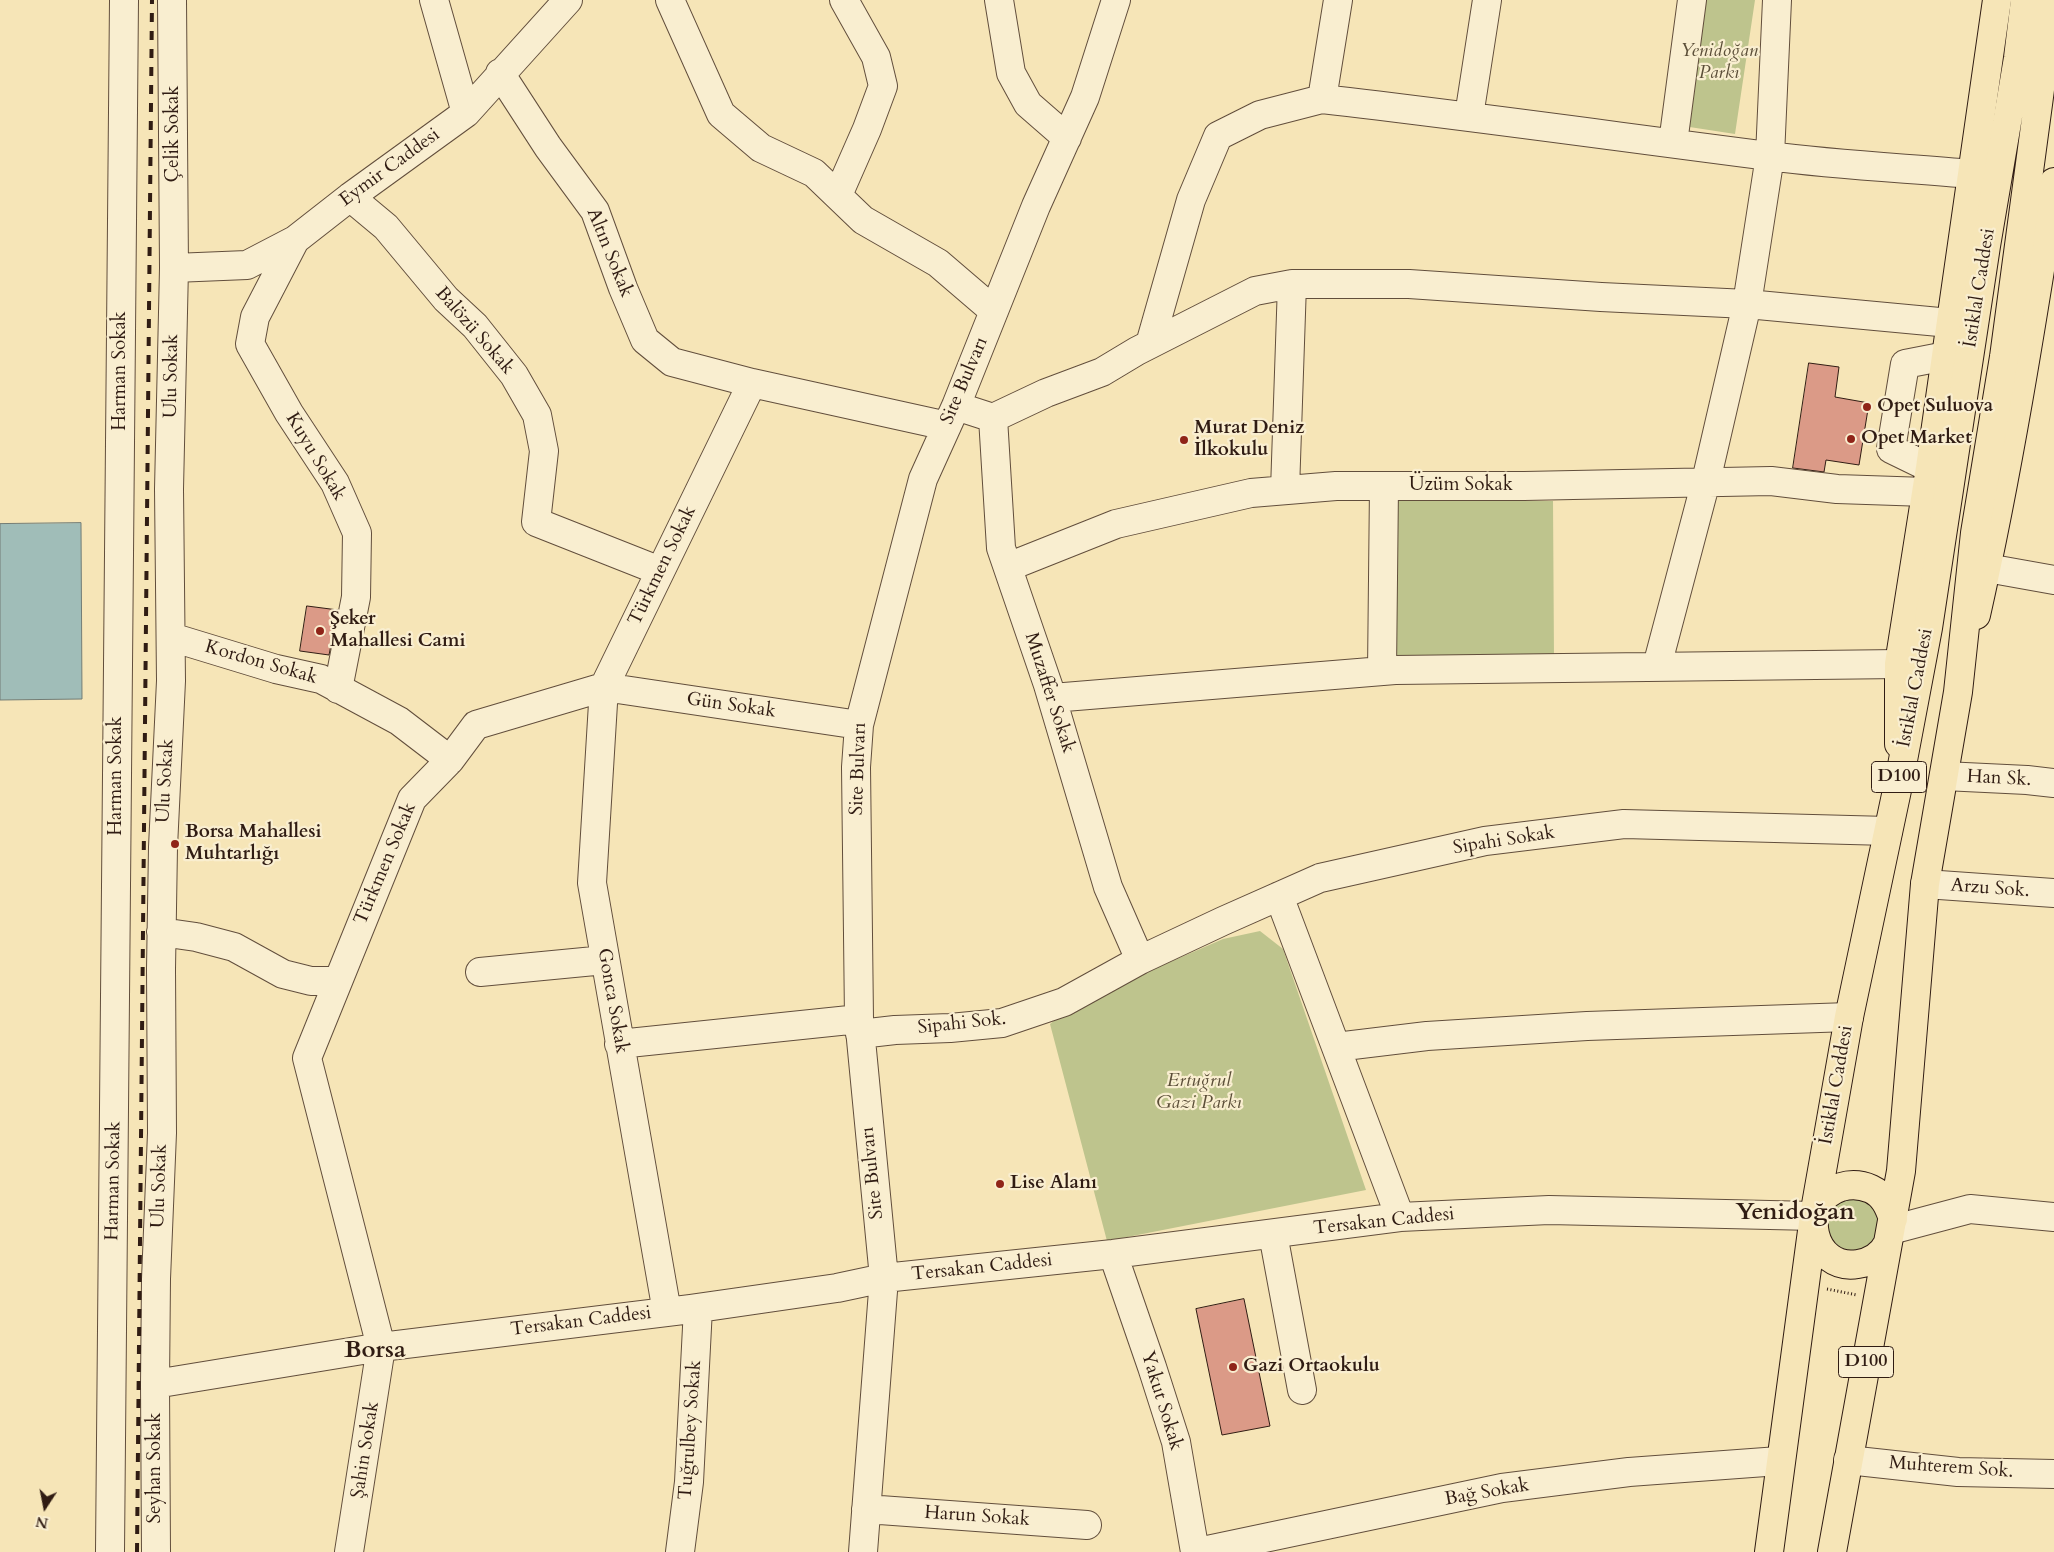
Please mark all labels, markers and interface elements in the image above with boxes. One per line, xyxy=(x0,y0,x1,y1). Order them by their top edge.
park label: Yenidoğan Parkı xyxy=(1680,41,1758,85)
street label: Çelik Sokak xyxy=(163,86,185,182)
street label: Eymir Caddesi xyxy=(335,124,445,212)
street label: Altın Sokak xyxy=(581,205,637,301)
street label: İstiklal Caddesi xyxy=(1959,227,2001,349)
street label: Balözü Sokak xyxy=(430,283,518,379)
street label: Harman Sokak xyxy=(110,311,132,431)
street label: Ulu Sokak xyxy=(160,334,184,418)
street label: Site Bulvarı xyxy=(936,334,994,428)
place label: Opet Suluova xyxy=(1877,396,1993,418)
marker: Opet Suluova xyxy=(1861,401,1873,413)
street label: Kuyu Sokak xyxy=(280,409,350,505)
place label: Murat Deniz İlkokulu xyxy=(1194,418,1305,462)
place label: Opet Market xyxy=(1861,428,1972,450)
marker: Opet Market xyxy=(1845,433,1857,445)
marker: Murat Deniz İlkokulu xyxy=(1178,434,1190,446)
street label: Üzüm Sokak xyxy=(1409,475,1513,497)
street label: Türkmen Sokak xyxy=(624,502,702,630)
place label: Şeker Mahallesi Cami xyxy=(330,609,466,653)
marker: Şeker Mahallesi Cami xyxy=(314,625,326,637)
street label: İstiklal Caddesi xyxy=(1893,627,1939,749)
street label: Muzaffer Sokak xyxy=(1019,630,1079,756)
street label: Kordon Sokak xyxy=(202,636,320,690)
street label: Gün Sokak xyxy=(685,688,777,724)
street label: Harman Sokak xyxy=(106,716,128,836)
street label: Site Bulvarı xyxy=(846,722,872,816)
street label: Ulu Sokak xyxy=(152,738,180,824)
road number: D100 xyxy=(1872,762,1926,792)
street label: Han Sk. xyxy=(1966,766,2032,792)
street label: Türkmen Sokak xyxy=(350,800,422,928)
place label: Borsa Mahallesi Muhtarlığı xyxy=(185,822,322,866)
street label: Sipahi Sokak xyxy=(1452,822,1556,860)
marker: Borsa Mahallesi Muhtarlığı xyxy=(169,838,181,850)
street label: Arzu Sok. xyxy=(1950,875,2030,903)
street label: Gonca Sokak xyxy=(592,947,632,1055)
street label: Sipahi Sok. xyxy=(917,1008,1007,1040)
street label: İstiklal Caddesi xyxy=(1815,1024,1859,1146)
park label: Ertuğrul Gazi Parkı xyxy=(1156,1071,1242,1115)
street label: Harman Sokak xyxy=(102,1121,126,1241)
street label: Site Bulvarı xyxy=(857,1126,889,1220)
street label: Ulu Sokak xyxy=(147,1144,173,1228)
place label: Lise Alanı xyxy=(1010,1173,1097,1195)
marker: Lise Alanı xyxy=(994,1178,1006,1190)
district label: Yenidoğan xyxy=(1735,1199,1855,1227)
street label: Tersakan Caddesi xyxy=(1312,1203,1456,1241)
street label: Tersakan Caddesi xyxy=(910,1249,1054,1287)
street label: Tersakan Caddesi xyxy=(509,1302,653,1342)
district label: Borsa xyxy=(344,1337,406,1365)
road number: D100 xyxy=(1838,1346,1894,1378)
street label: Yakut Sokak xyxy=(1135,1349,1187,1453)
place label: Gazi Ortaokulu xyxy=(1243,1356,1380,1378)
street label: Tuğrulbey Sokak xyxy=(675,1360,707,1500)
marker: Gazi Ortaokulu xyxy=(1227,1361,1239,1373)
street label: Şahin Sokak xyxy=(347,1400,385,1500)
street label: Seyhan Sokak xyxy=(145,1412,167,1524)
street label: Muhterem Sok. xyxy=(1888,1452,2014,1484)
street label: Bağ Sokak xyxy=(1443,1474,1531,1512)
north arrow xyxy=(20,1482,70,1532)
street label: Harun Sokak xyxy=(923,1502,1031,1532)
text: N xyxy=(34,1512,50,1533)

